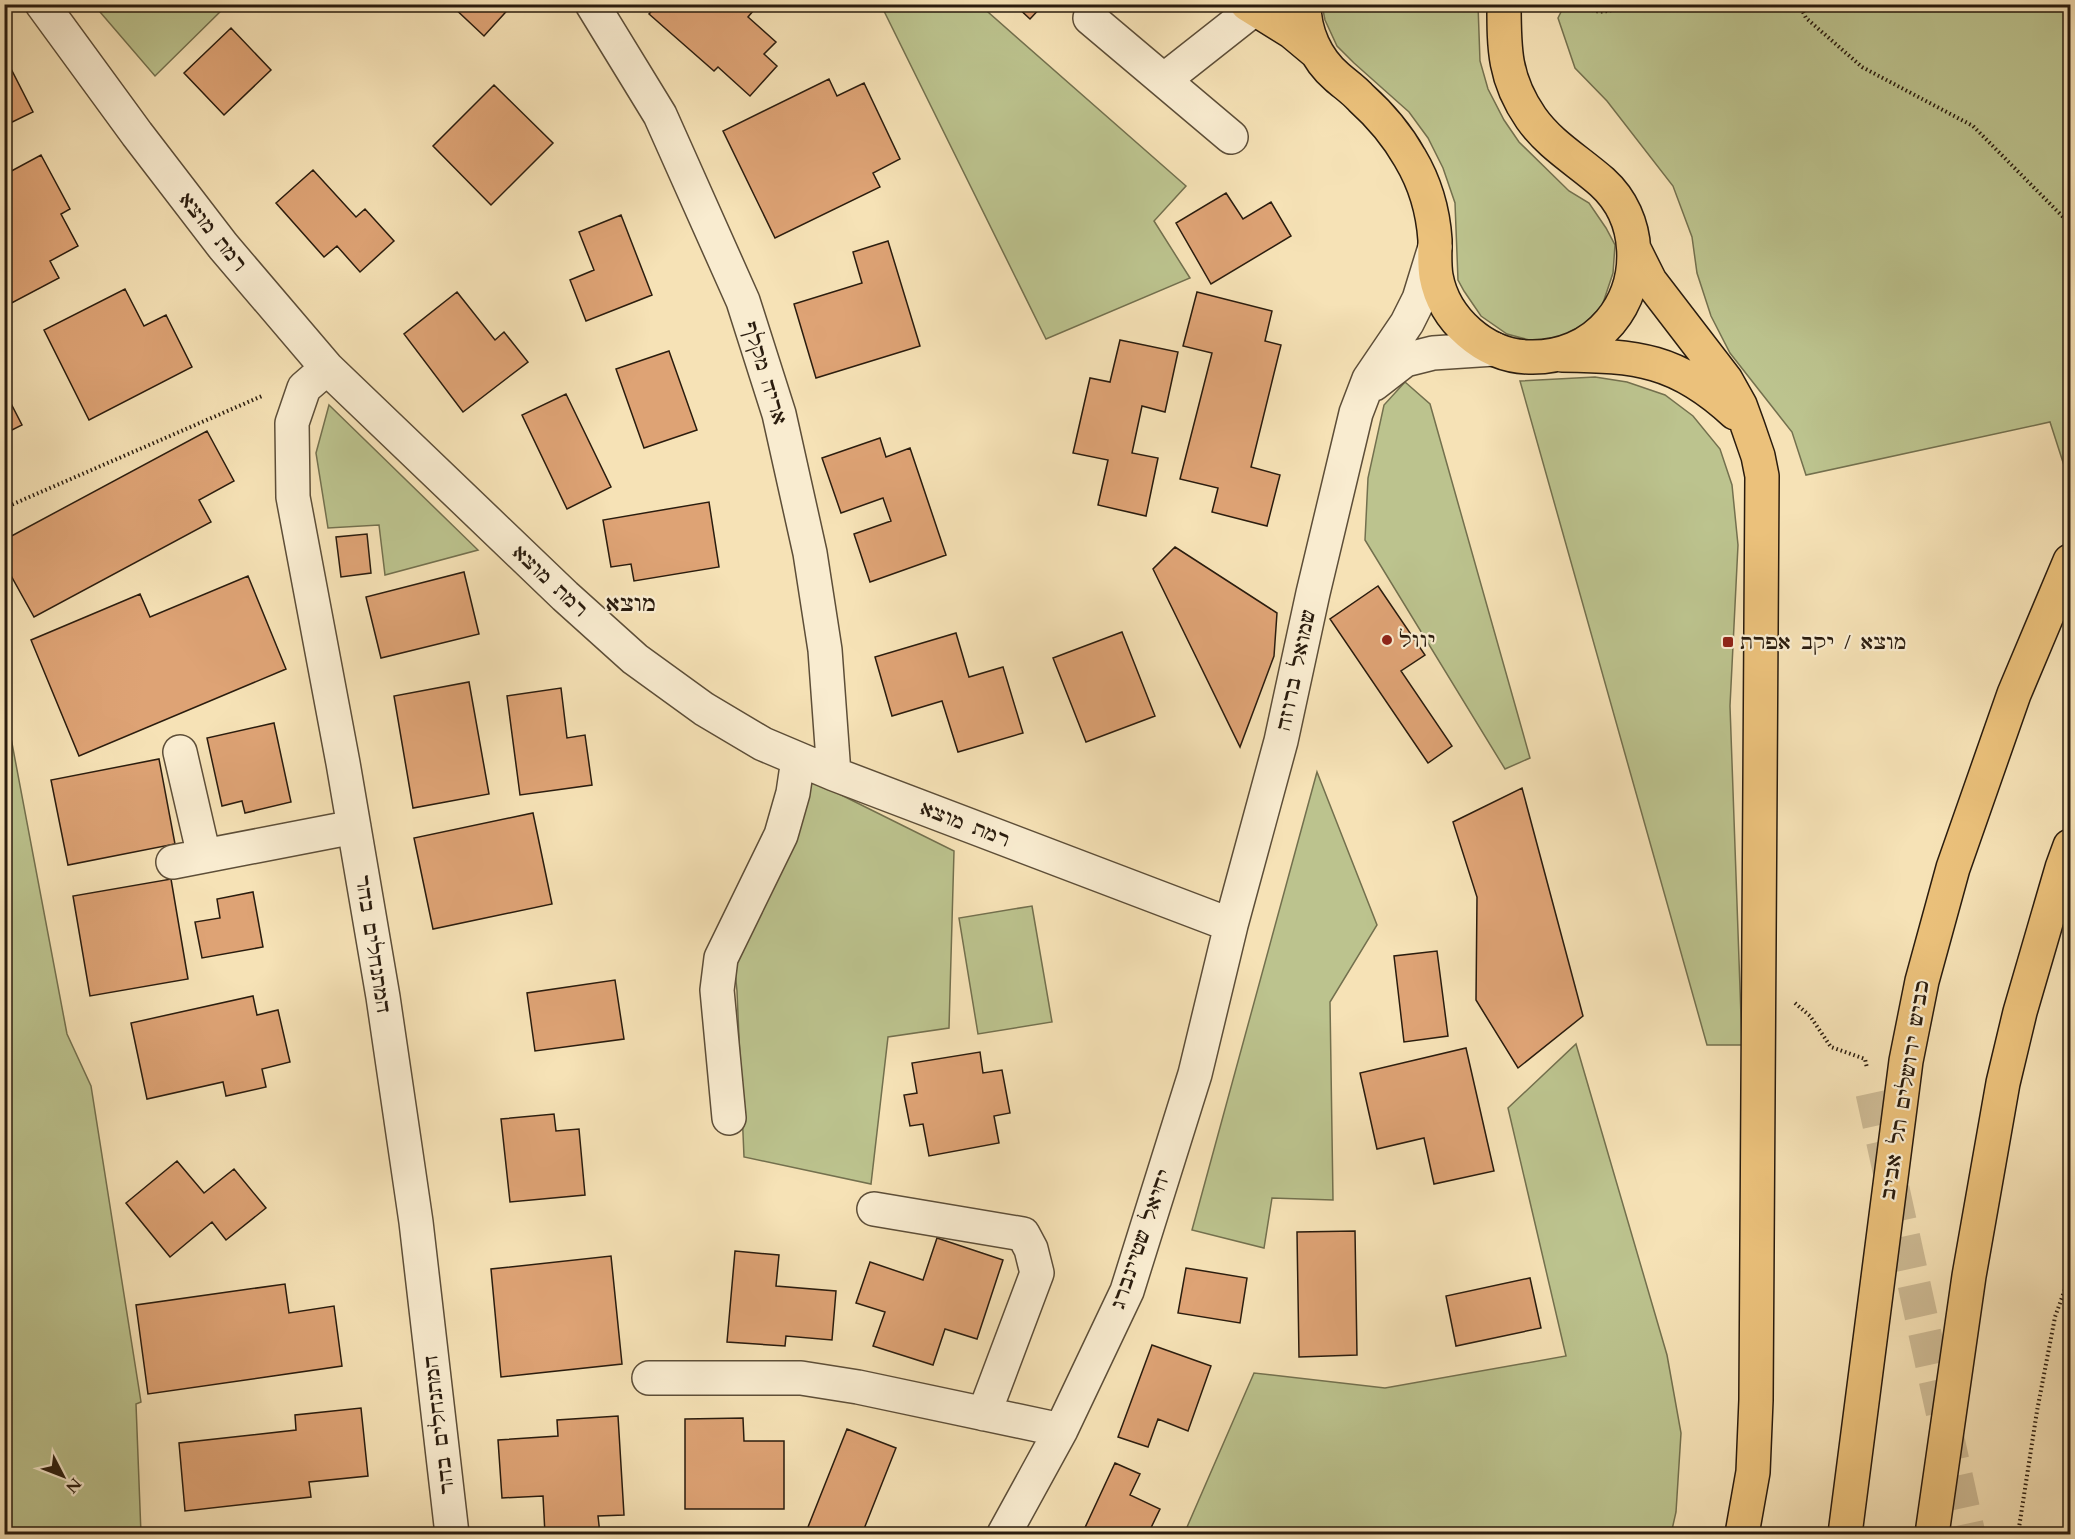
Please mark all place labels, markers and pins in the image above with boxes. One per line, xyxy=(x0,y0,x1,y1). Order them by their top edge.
place label: יוול xyxy=(1399,627,1436,654)
place label: מוצא / יקב אפרת xyxy=(1740,629,1907,656)
marker: יוול xyxy=(1380,633,1394,647)
marker: מוצא / יקב אפרת xyxy=(1721,635,1735,649)

